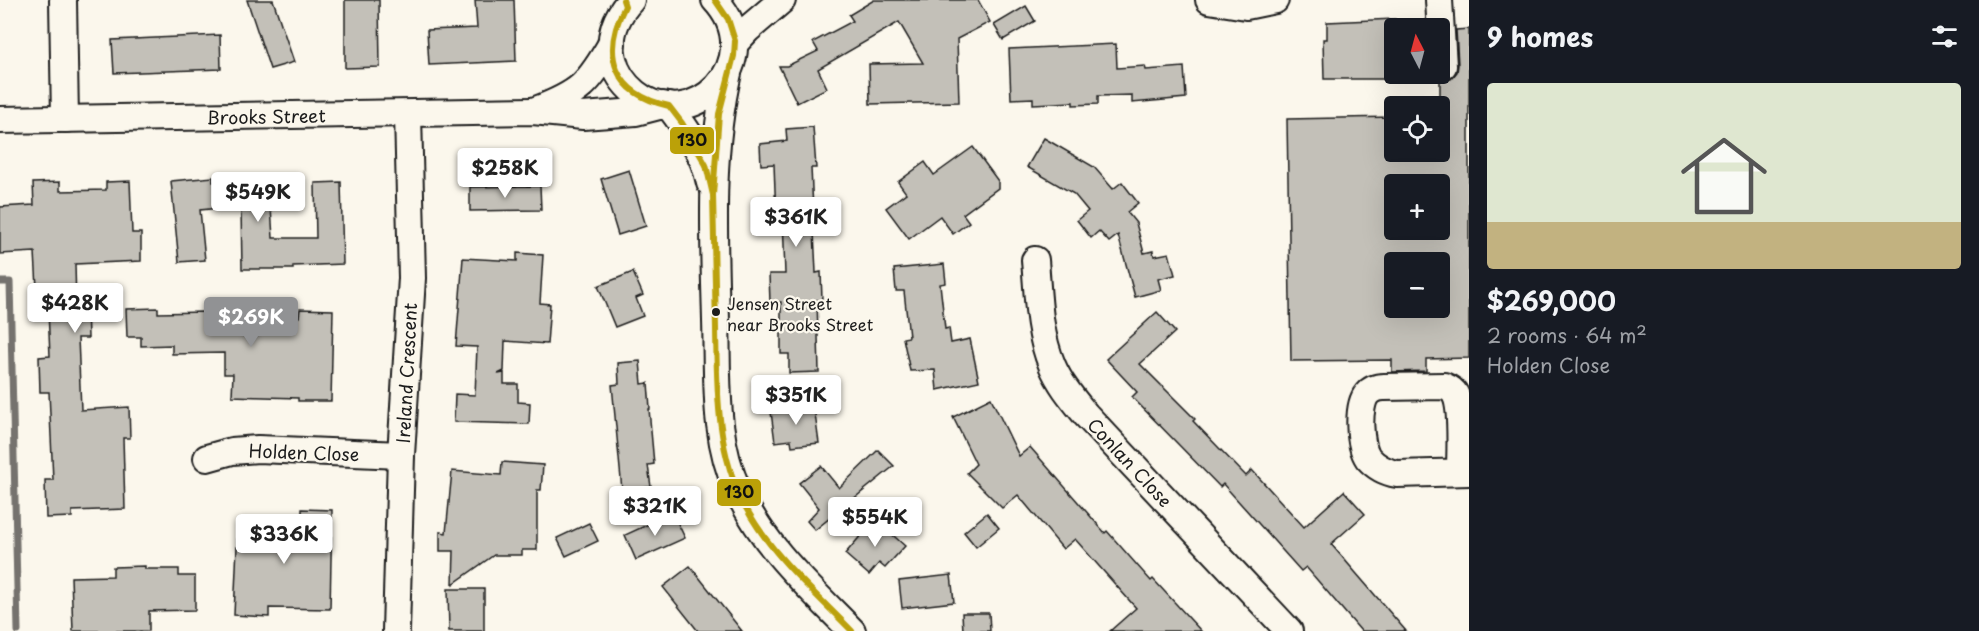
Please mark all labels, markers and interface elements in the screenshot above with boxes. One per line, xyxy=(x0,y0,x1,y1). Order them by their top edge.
text: 9 homes xyxy=(1487,17,1593,56)
north arrow xyxy=(1384,18,1450,84)
map controls xyxy=(1384,18,1450,318)
icon: filters xyxy=(1928,20,1961,53)
button: locate xyxy=(1384,96,1450,162)
street label: Brooks Street xyxy=(206,101,326,131)
icon: home xyxy=(1670,122,1778,230)
line badge: 130 xyxy=(669,126,715,155)
text: 130 xyxy=(677,127,707,151)
pin: $258K xyxy=(463,148,547,199)
text: $258K xyxy=(471,152,539,182)
pin: $549K xyxy=(216,172,300,223)
button: + xyxy=(1384,174,1450,240)
text: $549K xyxy=(225,176,291,206)
pin: $361K xyxy=(754,197,838,248)
text: $361K xyxy=(764,201,828,231)
button: − xyxy=(1384,252,1450,318)
text: $269,000 xyxy=(1487,281,1616,320)
pin: $428K xyxy=(33,283,117,334)
text: $428K xyxy=(41,287,109,317)
place label: Jensen Street near Brooks Street xyxy=(727,291,874,336)
pin: $269K xyxy=(209,297,293,348)
text: $269K xyxy=(218,301,284,331)
street label: Ireland Crescent xyxy=(389,302,423,444)
marker: Jensen Street near Brooks Street xyxy=(710,306,722,318)
text: 2 rooms · 64 m² xyxy=(1487,320,1647,350)
text: Holden Close xyxy=(1487,350,1610,380)
pin: $351K xyxy=(754,375,838,426)
text: $351K xyxy=(765,379,827,409)
street label: Conlan Close xyxy=(1081,411,1179,513)
street label: Holden Close xyxy=(248,437,360,467)
line badge: 130 xyxy=(716,478,762,507)
text: 130 xyxy=(724,479,754,503)
pin: $321K xyxy=(613,486,697,537)
text: $321K xyxy=(623,490,687,520)
pin: $554K xyxy=(833,497,917,548)
text: $554K xyxy=(842,501,908,531)
pin: $336K xyxy=(242,514,326,565)
text: $336K xyxy=(250,518,318,548)

